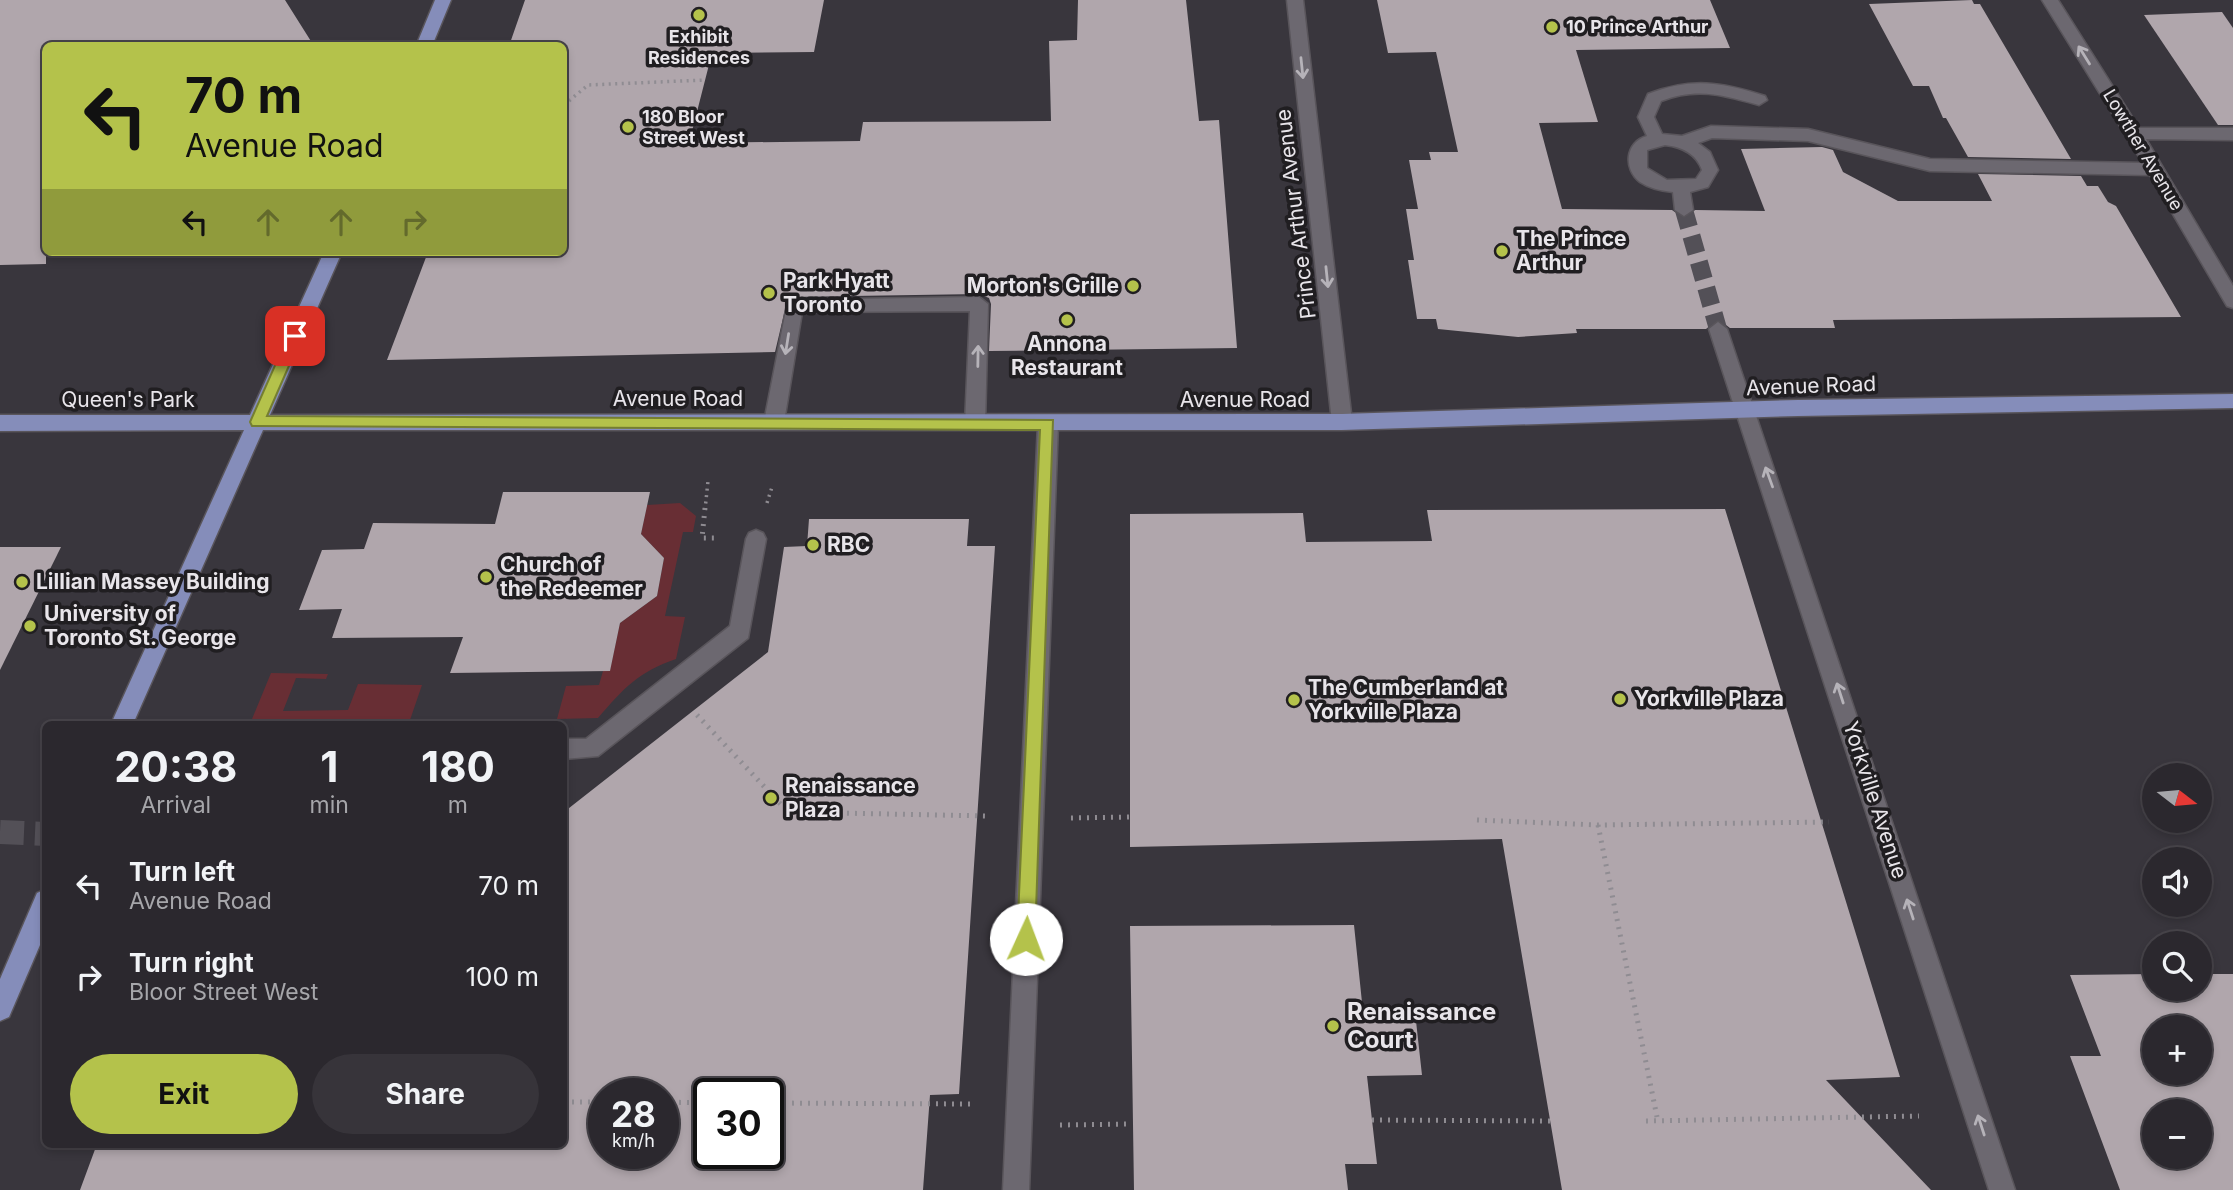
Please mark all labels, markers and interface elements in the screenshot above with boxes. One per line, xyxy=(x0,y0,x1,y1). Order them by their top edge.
marker: Exhibit Residences xyxy=(691,7,707,23)
place label: 10 Prince Arthur xyxy=(1566,16,1708,37)
marker: 10 Prince Arthur xyxy=(1544,19,1560,35)
place label: Exhibit Residences xyxy=(648,26,750,68)
one-way arrow xyxy=(2077,45,2091,65)
one-way arrow xyxy=(1296,56,1309,79)
text: 70 m xyxy=(185,66,302,125)
icon: left xyxy=(70,70,161,161)
street label: Lowther Avenue xyxy=(2099,85,2188,214)
place label: 180 Bloor Street West xyxy=(642,106,745,148)
street label: Prince Arthur Avenue xyxy=(1270,108,1321,320)
marker: 180 Bloor Street West xyxy=(620,119,636,135)
text: Avenue Road xyxy=(185,126,384,165)
icon: left xyxy=(176,203,214,241)
icon: ahead xyxy=(249,203,287,241)
icon: ahead xyxy=(322,203,360,241)
icon: right xyxy=(395,203,433,241)
place label: The Prince Arthur xyxy=(1516,226,1627,275)
marker: The Prince Arthur xyxy=(1494,243,1510,259)
one-way arrow xyxy=(1321,265,1334,287)
place label: Park Hyatt Toronto xyxy=(783,268,890,317)
place label: Morton's Grille xyxy=(967,273,1119,298)
marker: Morton's Grille xyxy=(1125,278,1141,294)
marker: Park Hyatt Toronto xyxy=(761,285,777,301)
pin xyxy=(265,306,325,366)
marker: Annona Restaurant xyxy=(1059,312,1075,328)
icon: arrive xyxy=(276,317,314,355)
place label: Annona Restaurant xyxy=(1011,331,1123,380)
one-way arrow xyxy=(781,332,794,355)
one-way arrow xyxy=(971,344,984,367)
street label: Avenue Road xyxy=(1745,371,1877,400)
street label: Avenue Road xyxy=(613,386,743,411)
street label: Queen's Park xyxy=(61,387,195,412)
street label: Avenue Road xyxy=(1180,387,1310,412)
one-way arrow xyxy=(1761,466,1774,488)
place label: RBC xyxy=(827,532,870,557)
marker: RBC xyxy=(805,537,821,553)
place label: Church of the Redeemer xyxy=(500,552,643,601)
place label: Lillian Massey Building xyxy=(36,569,270,594)
marker: Church of the Redeemer xyxy=(478,569,494,585)
marker: Lillian Massey Building xyxy=(14,574,30,590)
place label: University of Toronto St. George xyxy=(44,601,236,650)
marker: University of Toronto St. George xyxy=(22,618,38,634)
place label: The Cumberland at Yorkville Plaza xyxy=(1308,675,1504,724)
one-way arrow xyxy=(1832,682,1845,704)
place label: Yorkville Plaza xyxy=(1634,686,1784,711)
marker: Yorkville Plaza xyxy=(1612,691,1628,707)
marker: The Cumberland at Yorkville Plaza xyxy=(1286,692,1302,708)
street label: Yorkville Avenue xyxy=(1838,718,1913,882)
text: 20:38 xyxy=(114,741,237,792)
text: 1 xyxy=(320,741,338,792)
text: 180 xyxy=(421,741,495,792)
north arrow xyxy=(2142,763,2212,833)
map controls xyxy=(2142,763,2212,1169)
place label: Renaissance Plaza xyxy=(785,773,916,822)
marker: Renaissance Plaza xyxy=(763,790,779,806)
text: Arrival xyxy=(140,791,211,819)
text: min xyxy=(310,791,349,819)
text: m xyxy=(448,791,468,819)
button: sound xyxy=(2142,847,2212,917)
text: Turn left xyxy=(129,856,235,887)
icon: left xyxy=(70,867,108,905)
text: 70 m xyxy=(478,870,539,901)
text: Avenue Road xyxy=(129,887,272,915)
one-way arrow xyxy=(1903,898,1916,920)
position arrow xyxy=(989,902,1063,976)
button: search xyxy=(2142,931,2212,1001)
text: Turn right xyxy=(129,947,254,978)
icon: right xyxy=(70,958,108,996)
text: 100 m xyxy=(466,961,539,992)
text: Bloor Street West xyxy=(129,978,318,1006)
place label: Renaissance Court xyxy=(1347,997,1496,1054)
button: + xyxy=(2142,1015,2212,1085)
marker: Renaissance Court xyxy=(1325,1018,1341,1034)
button: Exit xyxy=(70,1054,298,1134)
button: Share xyxy=(312,1054,539,1134)
speed limit sign: 30 xyxy=(693,1078,784,1169)
text: 28 xyxy=(611,1093,656,1135)
button: − xyxy=(2142,1099,2212,1169)
one-way arrow xyxy=(1974,1114,1987,1136)
text: km/h xyxy=(612,1130,655,1151)

